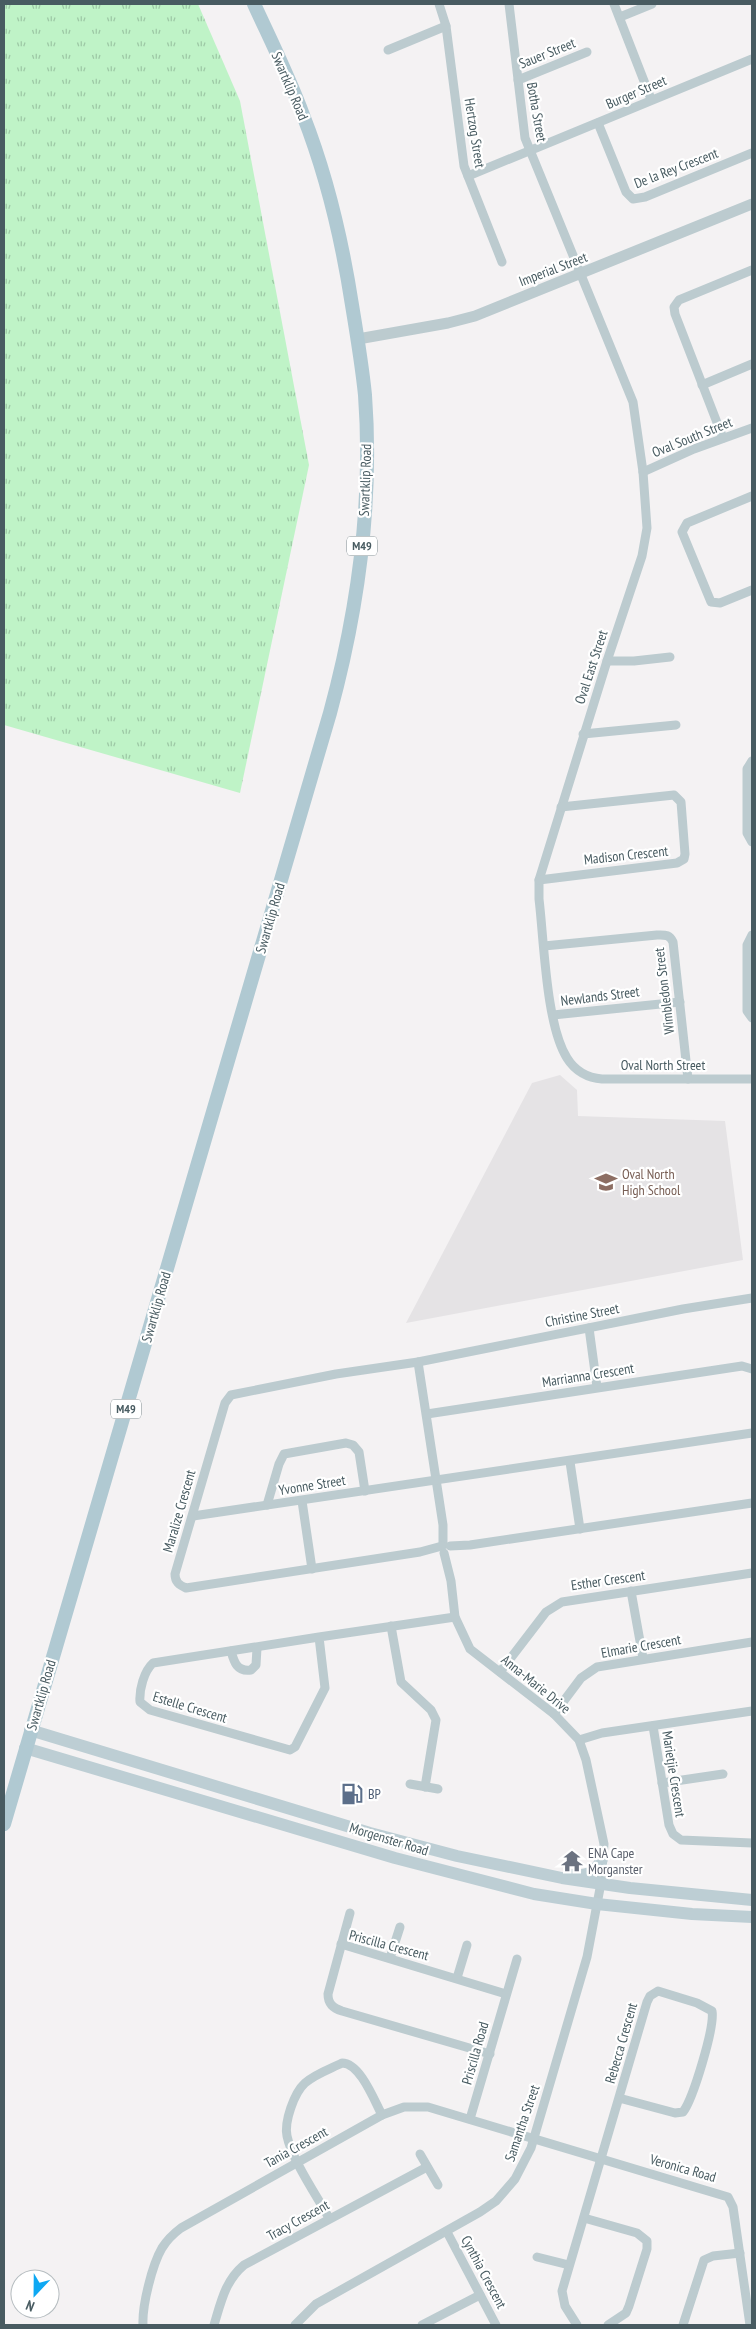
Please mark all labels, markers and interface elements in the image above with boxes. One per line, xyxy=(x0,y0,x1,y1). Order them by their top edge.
street label: Sauer Street xyxy=(516,34,578,72)
street label: Swartklip Road xyxy=(268,49,312,123)
street label: Burger Street xyxy=(603,71,669,113)
street label: Botha Street xyxy=(523,81,551,143)
street label: Hertzog Street xyxy=(461,97,489,169)
street label: De la Rey Crescent xyxy=(631,144,721,192)
street label: Imperial Street xyxy=(516,248,590,290)
street label: Oval South Street xyxy=(649,413,735,461)
street label: Swartklip Road xyxy=(355,443,375,517)
road number: M49 xyxy=(347,536,377,556)
street label: Oval East Street xyxy=(571,628,611,706)
street label: Madison Crescent xyxy=(583,842,669,868)
street label: Swartklip Road xyxy=(251,881,289,955)
street label: Wimbledon Street xyxy=(650,947,678,1035)
street label: Newlands Street xyxy=(560,982,641,1010)
street label: Oval North Street xyxy=(621,1056,705,1074)
place label: Oval North High School xyxy=(622,1165,681,1199)
school or university icon: Oval North High School xyxy=(593,1169,619,1195)
street label: Swartklip Road xyxy=(137,1270,175,1344)
street label: Christine Street xyxy=(543,1299,621,1331)
street label: Marrianna Crescent xyxy=(541,1359,635,1391)
road number: M49 xyxy=(111,1400,141,1418)
street label: Maralize Crescent xyxy=(159,1468,199,1554)
street label: Yvonne Street xyxy=(277,1471,347,1499)
street label: Esther Crescent xyxy=(570,1566,646,1594)
street label: Elmarie Crescent xyxy=(600,1630,682,1662)
street label: Anna-Marie Drive xyxy=(498,1651,575,1718)
street label: Swartklip Road xyxy=(22,1658,60,1732)
street label: Estelle Crescent xyxy=(151,1687,229,1727)
street label: Marietjie Crescent xyxy=(658,1730,690,1818)
fuel station icon: BP xyxy=(339,1781,365,1807)
place label: BP xyxy=(368,1785,381,1803)
street label: Morgenster Road xyxy=(347,1818,431,1860)
place label: ENA Cape Morganster xyxy=(588,1844,643,1878)
temple icon: ENA Cape Morganster xyxy=(559,1848,585,1874)
street label: Priscilla Crescent xyxy=(347,1926,431,1964)
street label: Rebecca Crescent xyxy=(601,2000,641,2085)
street label: Priscilla Road xyxy=(457,2019,493,2087)
street label: Samantha Street xyxy=(500,2082,544,2164)
street label: Tania Crescent xyxy=(261,2122,331,2172)
street label: Veronica Road xyxy=(647,2150,718,2186)
street label: Tracy Crescent xyxy=(264,2196,332,2244)
street label: Cynthia Crescent xyxy=(457,2232,511,2312)
north arrow xyxy=(10,2269,60,2319)
text: N xyxy=(23,2296,37,2316)

